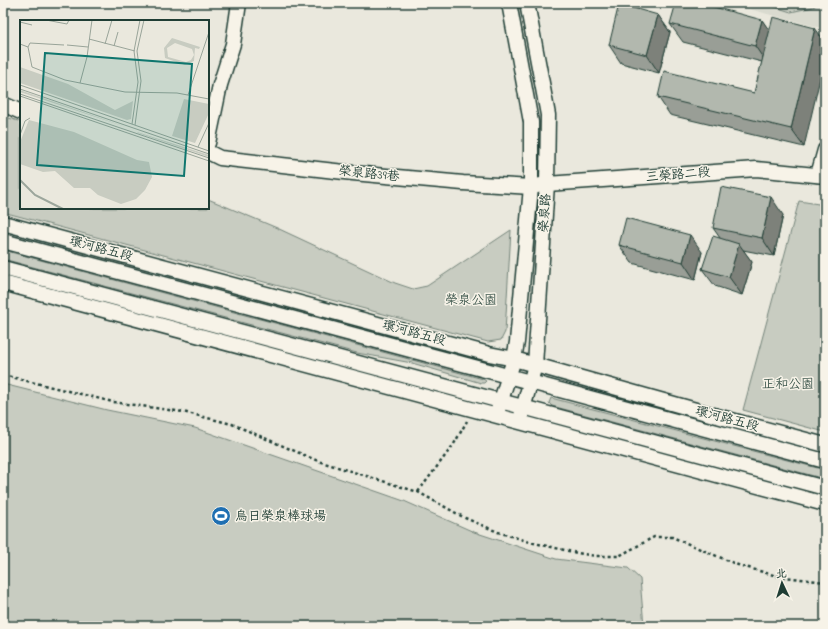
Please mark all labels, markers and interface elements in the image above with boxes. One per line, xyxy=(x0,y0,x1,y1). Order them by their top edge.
inset map xyxy=(20,20,209,209)
street label: 榮泉路39巷 xyxy=(338,161,400,187)
street label: 三榮路二段 xyxy=(645,163,711,187)
street label: 榮泉路 xyxy=(534,193,556,233)
street label: 環河路五段 xyxy=(67,231,135,267)
park label: 榮泉公園 xyxy=(445,291,497,310)
street label: 環河路五段 xyxy=(380,315,448,351)
park label: 正和公園 xyxy=(762,375,814,394)
street label: 環河路五段 xyxy=(693,401,761,437)
sports icon: 烏日榮泉棒球場 xyxy=(210,505,232,527)
place label: 烏日榮泉棒球場 xyxy=(235,507,326,526)
north arrow xyxy=(762,563,802,603)
text: 北 xyxy=(775,566,787,582)

